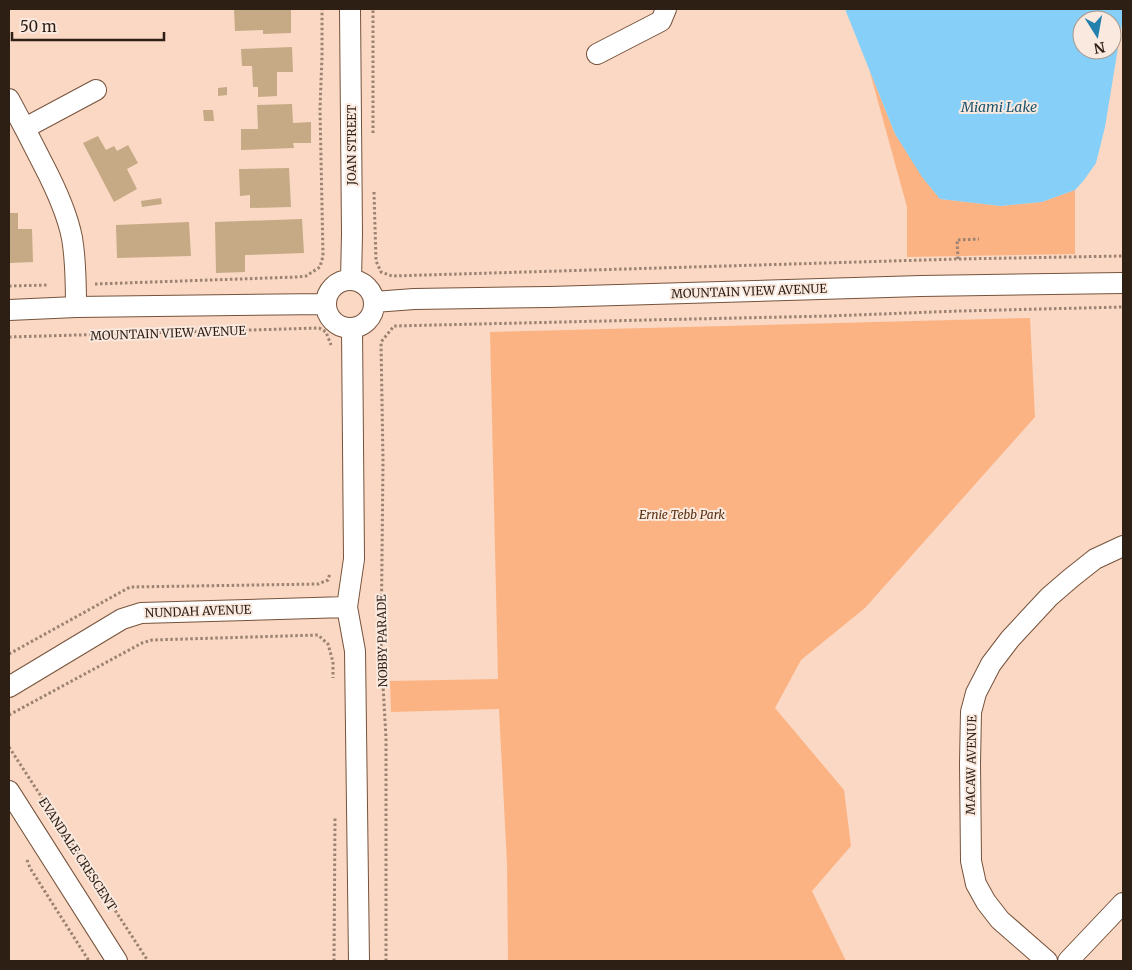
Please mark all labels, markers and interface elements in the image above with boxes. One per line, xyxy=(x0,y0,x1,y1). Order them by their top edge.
scale bar xyxy=(12,10,165,42)
north arrow xyxy=(1072,10,1122,60)
text: 50 m xyxy=(20,17,57,36)
text: N xyxy=(1092,38,1107,58)
water label: Miami Lake xyxy=(960,98,1037,116)
street label: JOAN STREET xyxy=(344,104,359,186)
street label: MOUNTAIN VIEW AVENUE xyxy=(671,281,828,301)
street label: MOUNTAIN VIEW AVENUE xyxy=(90,323,247,343)
park label: Ernie Tebb Park xyxy=(639,507,725,522)
street label: NOBBY PARADE xyxy=(374,594,390,688)
street label: NUNDAH AVENUE xyxy=(145,602,252,620)
street label: MACAW AVENUE xyxy=(963,715,979,815)
street label: EVANDALE CRESCENT xyxy=(36,795,121,914)

